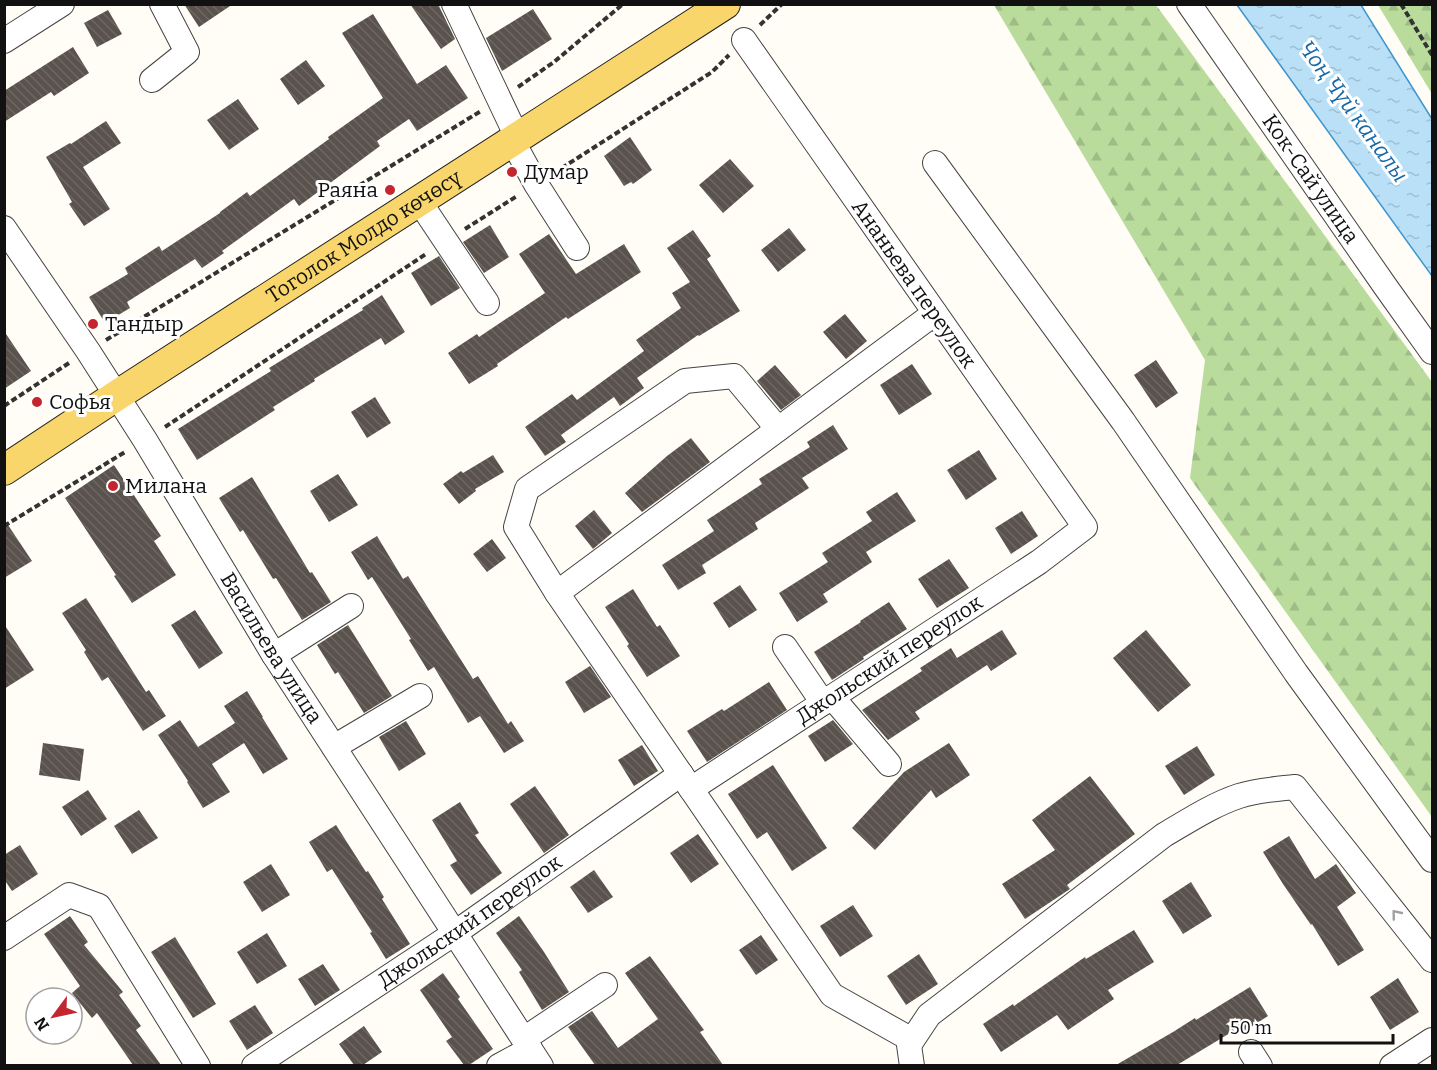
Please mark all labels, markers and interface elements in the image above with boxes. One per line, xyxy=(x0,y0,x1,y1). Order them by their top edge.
water label: Чоң Чүй каналы xyxy=(1293,35,1414,187)
street label: Кок-Сай улица xyxy=(1257,109,1365,249)
place label: Думар xyxy=(524,159,589,185)
street label: Тоголок Молдо көчөсү xyxy=(261,164,467,309)
marker: Думар xyxy=(505,165,519,179)
place label: Раяна xyxy=(317,177,378,203)
marker: Раяна xyxy=(383,183,397,197)
street label: Ананьева переулок xyxy=(846,195,982,374)
place label: Тандыр xyxy=(105,311,183,337)
marker: Тандыр xyxy=(86,317,100,331)
place label: Софья xyxy=(49,389,111,415)
marker: Софья xyxy=(30,395,44,409)
place label: Милана xyxy=(125,473,207,499)
marker: Милана xyxy=(106,479,120,493)
street label: Васильева улица xyxy=(215,568,328,729)
street label: Джольский переулок xyxy=(792,589,988,730)
street label: Джольский переулок xyxy=(373,849,567,993)
one-way arrow xyxy=(1392,910,1403,921)
north arrow xyxy=(24,986,84,1046)
scale bar xyxy=(1221,1007,1394,1045)
text: N xyxy=(31,1014,53,1034)
text: 50 m xyxy=(1230,1017,1272,1039)

